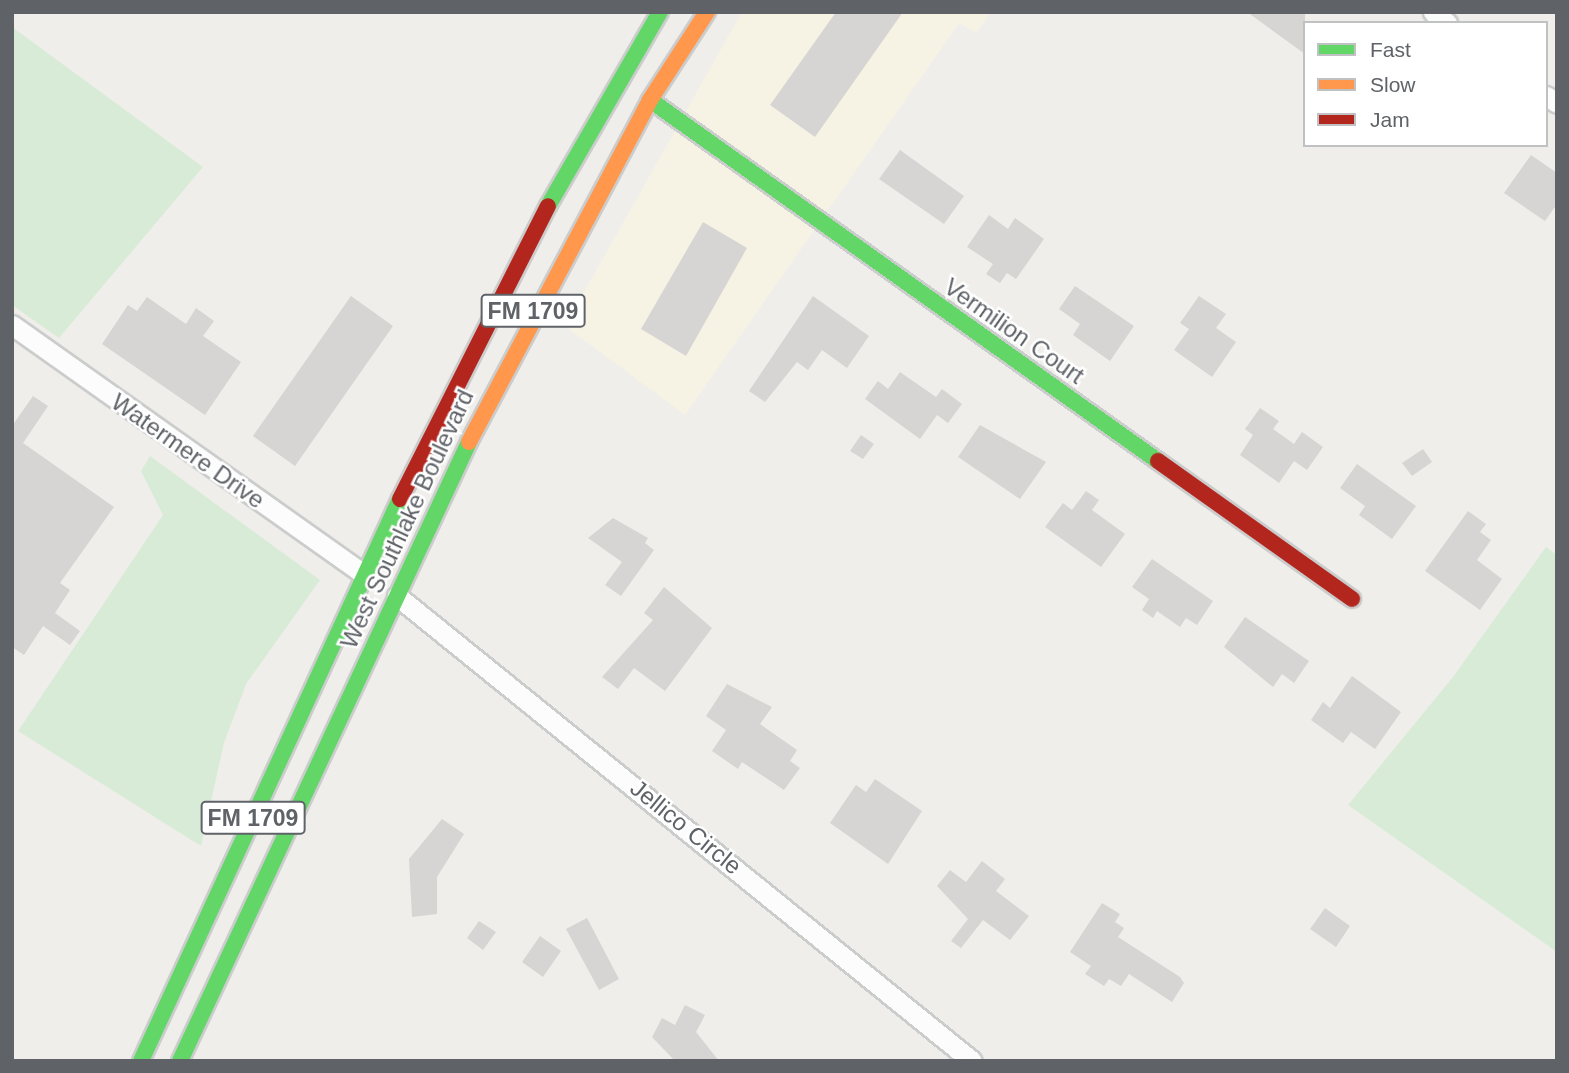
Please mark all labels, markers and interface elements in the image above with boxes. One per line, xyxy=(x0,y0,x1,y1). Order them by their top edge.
legend xyxy=(1303,21,1548,147)
text: Fast xyxy=(1370,38,1411,61)
text: Slow xyxy=(1370,73,1416,96)
text: Jam xyxy=(1370,108,1410,131)
street label: Vermilion Court xyxy=(939,272,1089,390)
road number: FM 1709 xyxy=(480,292,586,330)
street label: West Southlake Boulevard xyxy=(334,385,480,653)
street label: Watermere Drive xyxy=(106,387,270,515)
street label: Jellico Circle xyxy=(625,773,747,881)
road number: FM 1709 xyxy=(201,798,306,838)

